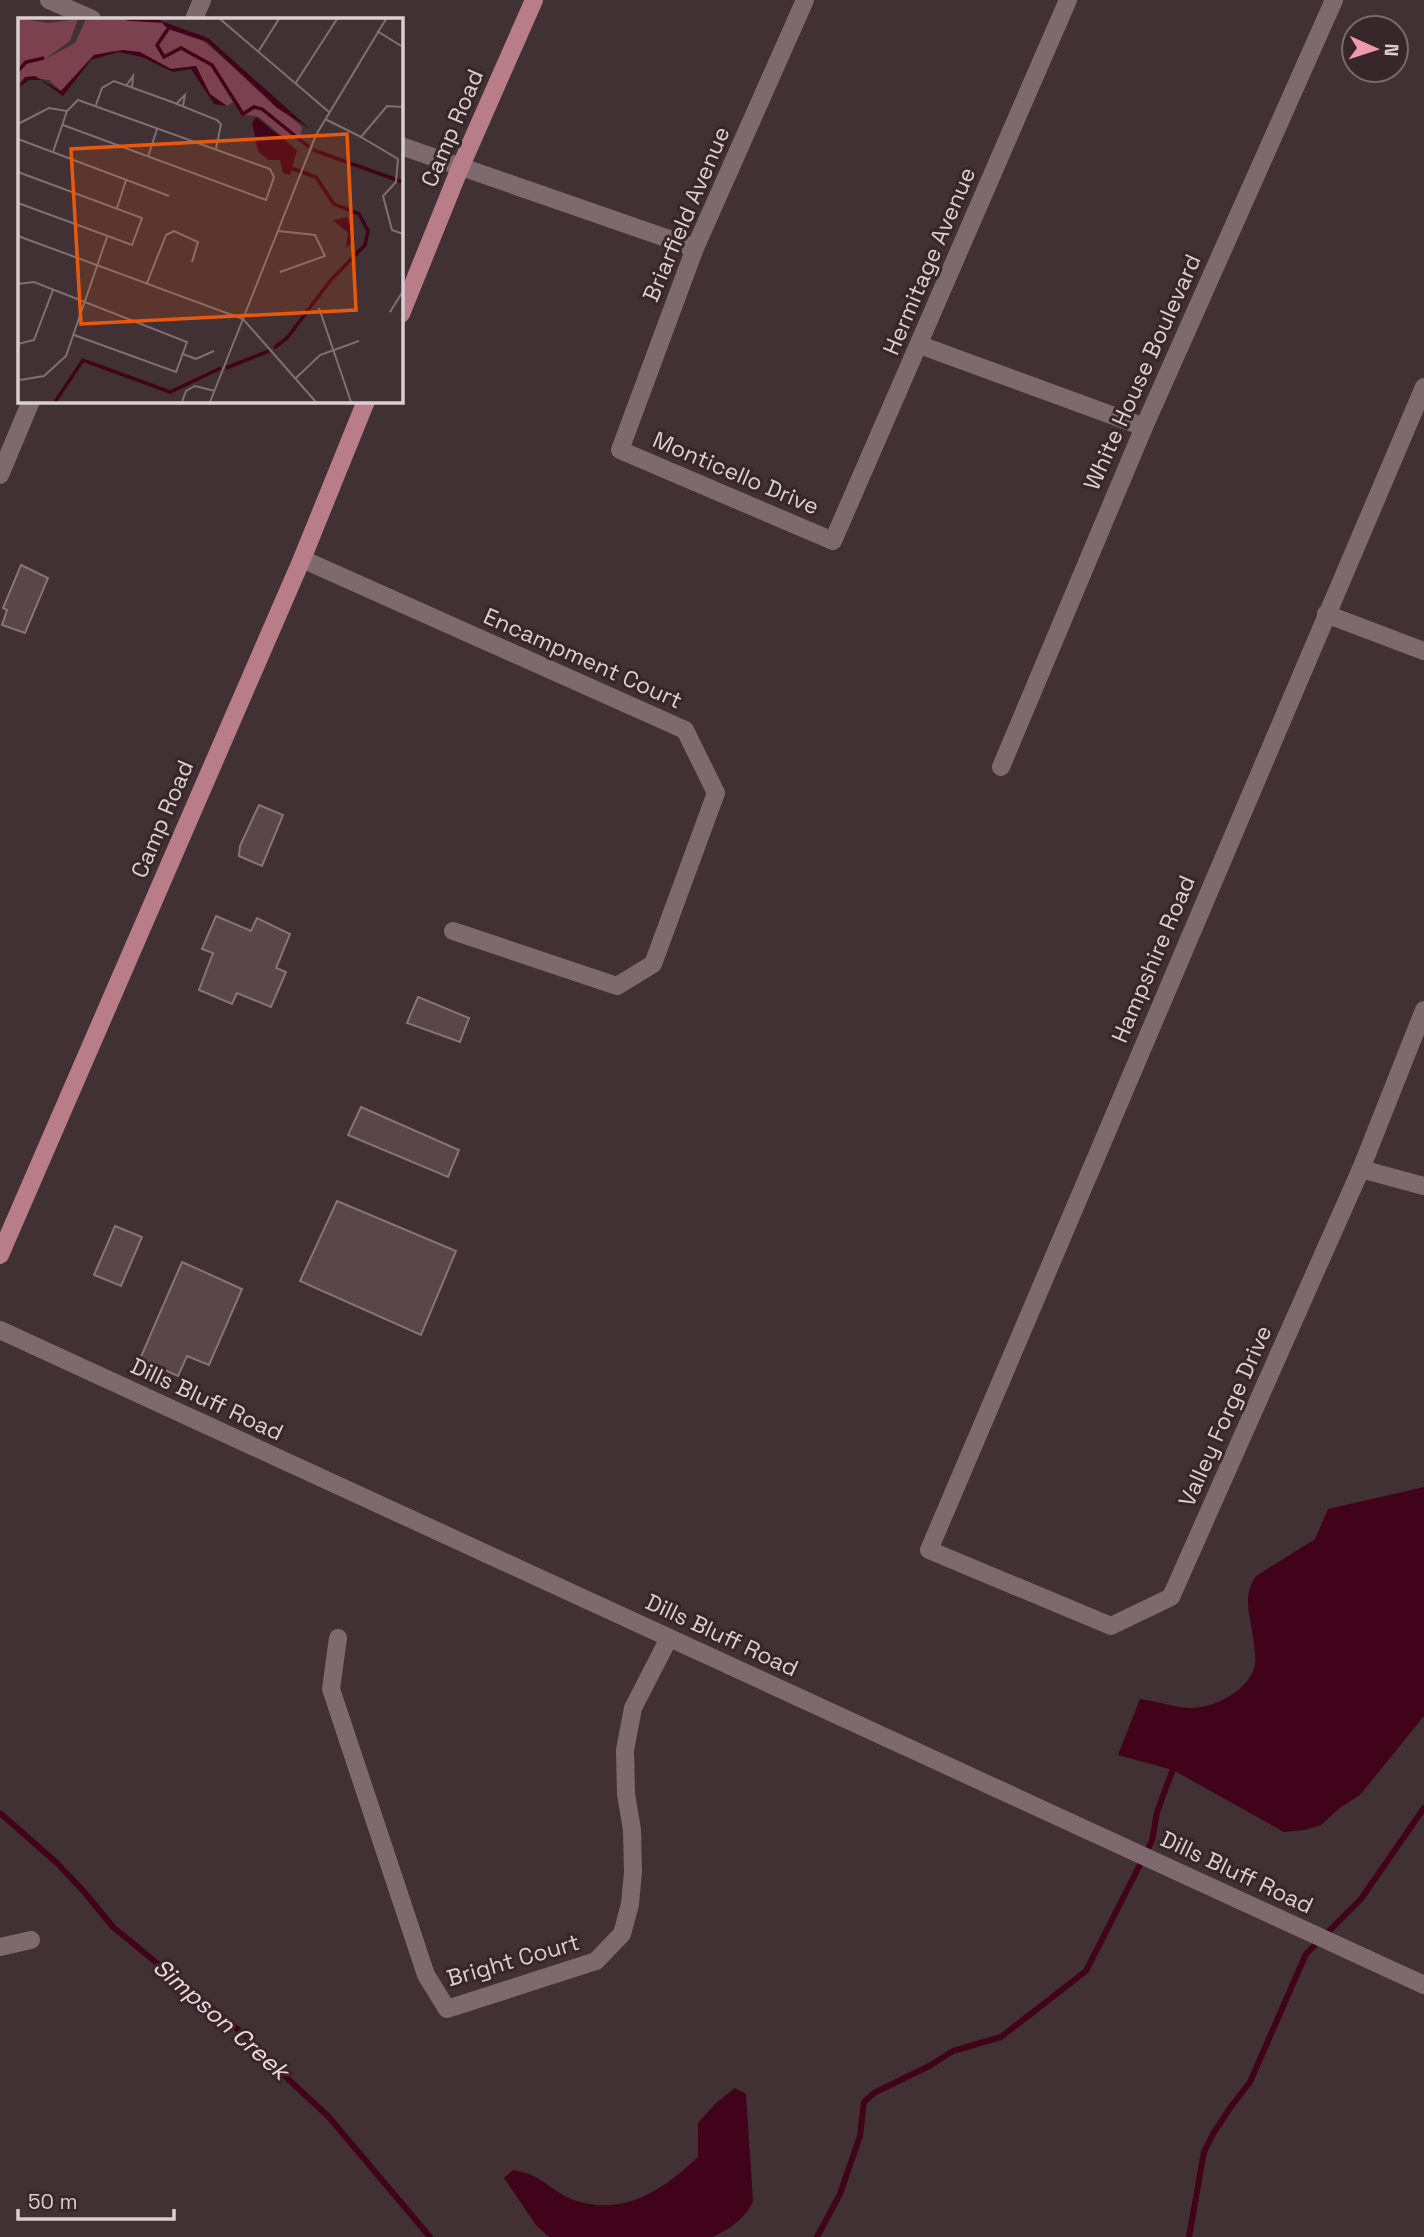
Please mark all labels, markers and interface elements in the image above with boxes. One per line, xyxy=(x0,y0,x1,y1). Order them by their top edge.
north arrow xyxy=(1340,14,1410,84)
inset map xyxy=(18,18,402,402)
text: N xyxy=(1379,43,1404,57)
street label: Camp Road xyxy=(414,65,490,191)
street label: Briarfield Avenue xyxy=(636,122,736,306)
street label: Hermitage Avenue xyxy=(876,162,982,360)
street label: White House Boulevard xyxy=(1076,249,1208,495)
street label: Monticello Drive xyxy=(648,424,824,522)
street label: Encampment Court xyxy=(479,601,687,715)
street label: Camp Road xyxy=(124,756,200,882)
street label: Hampshire Road xyxy=(1104,871,1202,1047)
street label: Valley Forge Drive xyxy=(1172,1321,1278,1511)
street label: Dills Bluff Road xyxy=(126,1351,288,1447)
street label: Dills Bluff Road xyxy=(641,1587,803,1683)
street label: Dills Bluff Road xyxy=(1156,1824,1318,1920)
street label: Bright Court xyxy=(443,1927,583,1993)
water label: Simpson Creek xyxy=(147,1951,298,2088)
scale bar xyxy=(18,2178,173,2222)
text: 50 m xyxy=(28,2188,78,2215)

